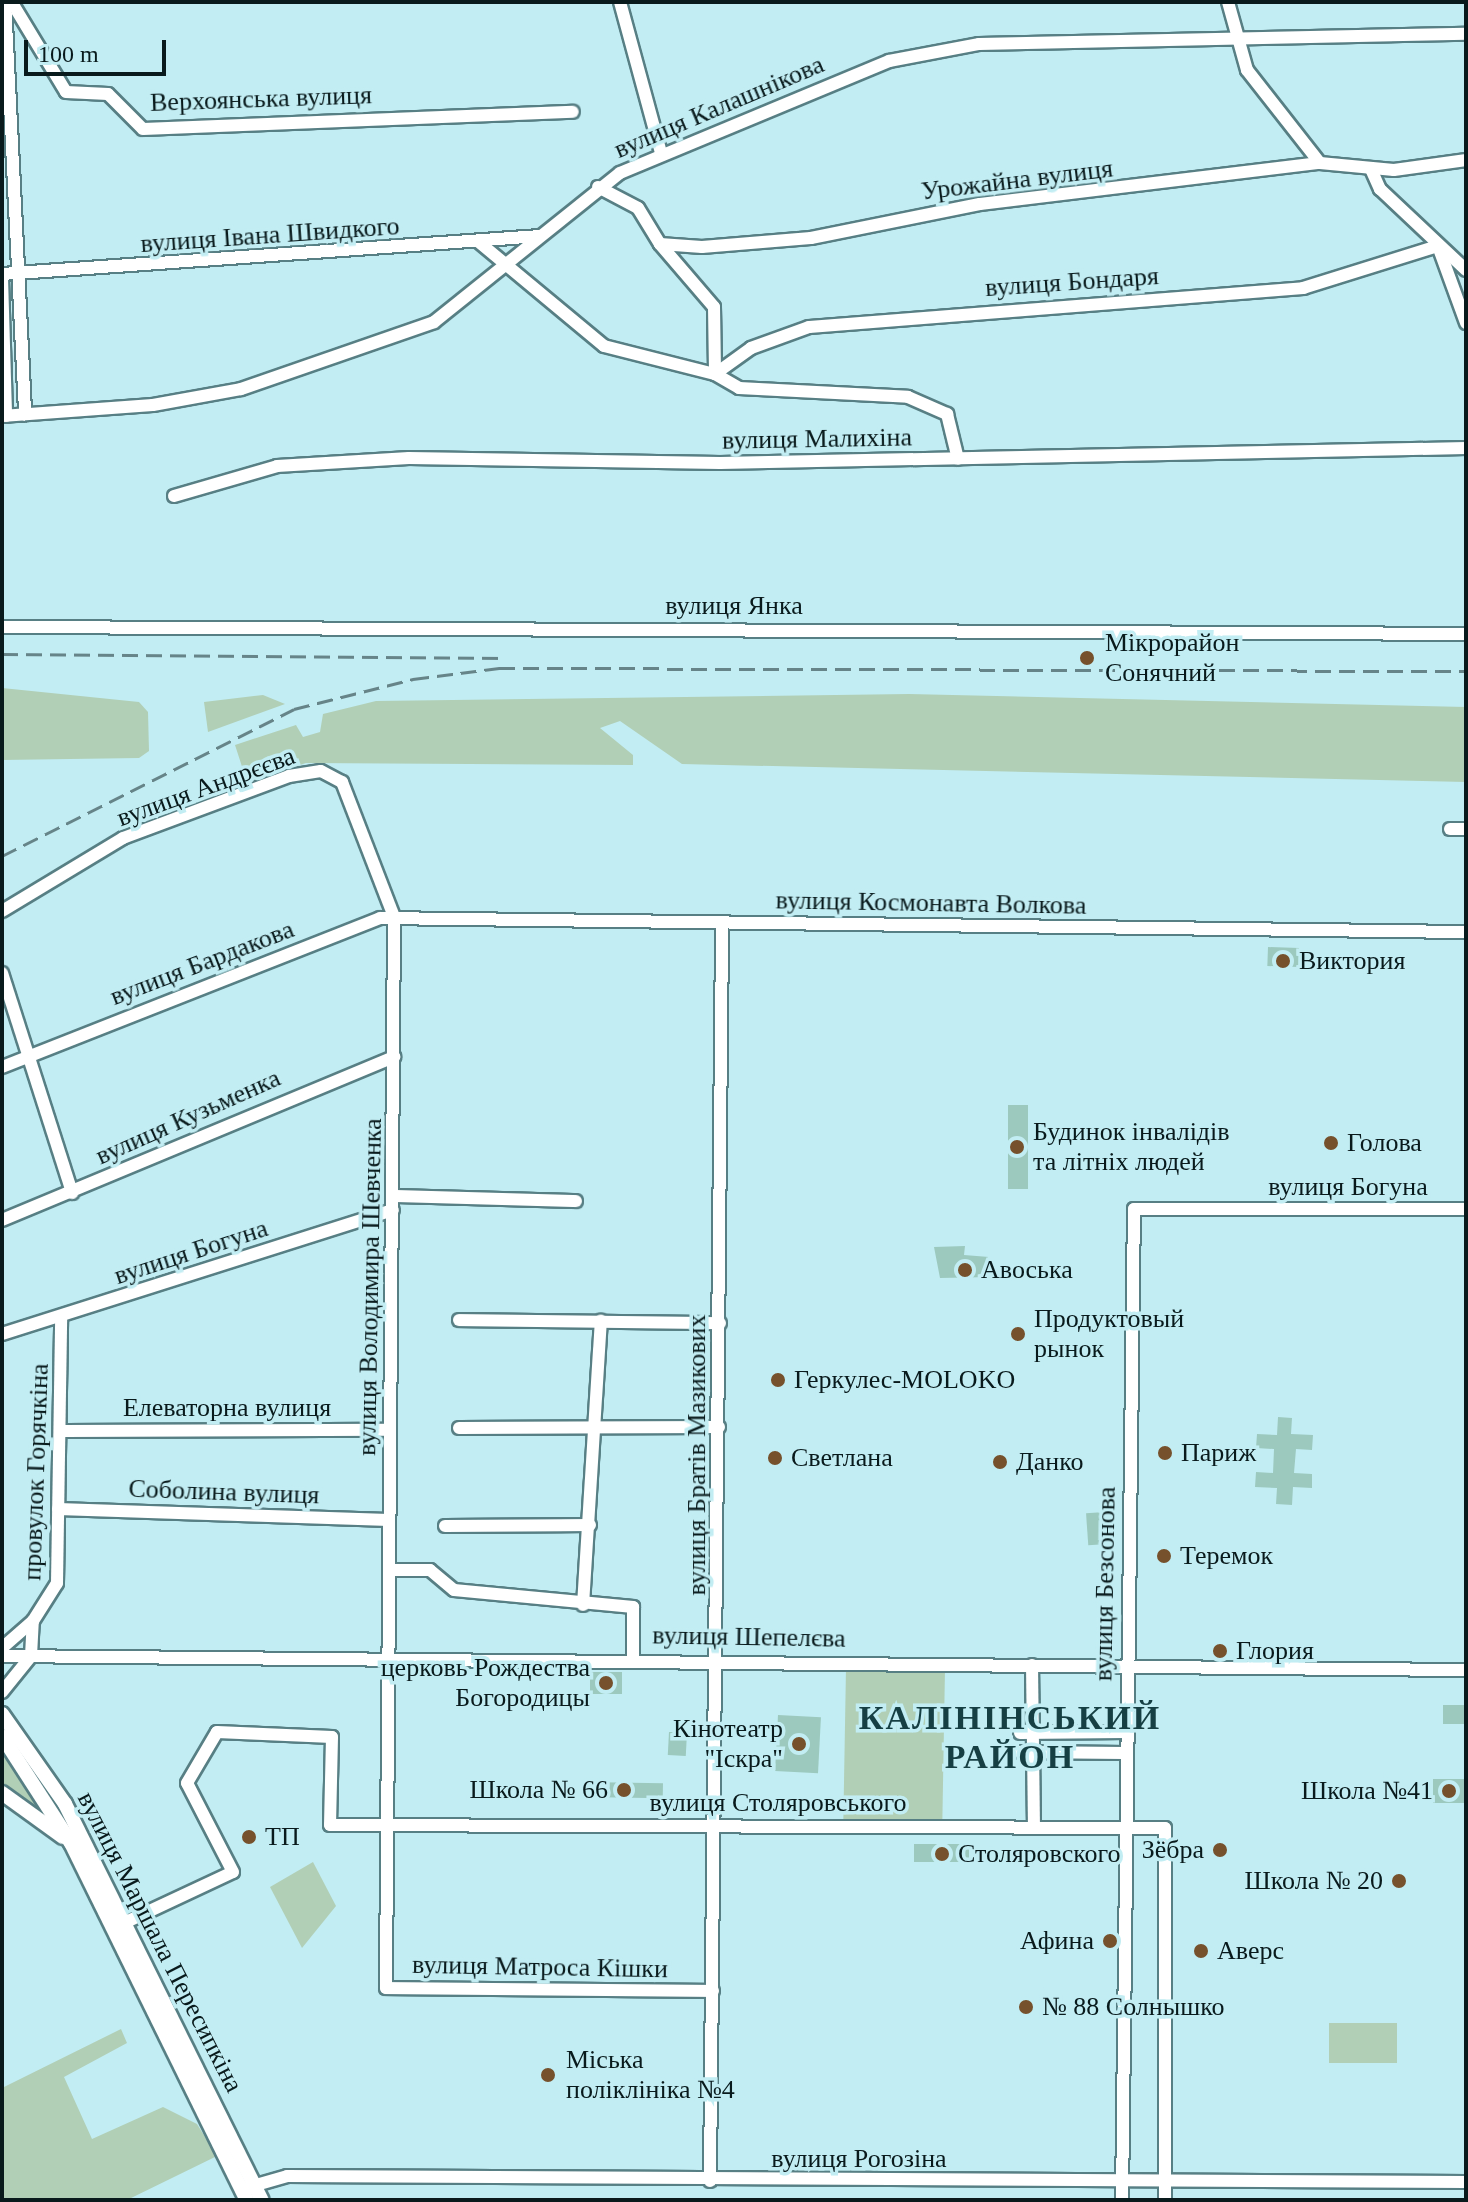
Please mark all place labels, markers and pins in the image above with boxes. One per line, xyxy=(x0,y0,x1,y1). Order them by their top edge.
place label: Мікрорайон Сонячний xyxy=(1105,627,1239,688)
marker: Мікрорайон Сонячний xyxy=(1076,647,1098,669)
place label: Виктория xyxy=(1299,945,1405,977)
marker: Виктория xyxy=(1274,952,1292,970)
place label: Будинок інвалідів та літніх людей xyxy=(1033,1116,1230,1178)
place label: Голова xyxy=(1347,1127,1422,1159)
marker: Голова xyxy=(1322,1134,1340,1152)
marker: Будинок інвалідів та літніх людей xyxy=(1008,1138,1026,1156)
place label: Авоська xyxy=(981,1254,1073,1286)
marker: Авоська xyxy=(956,1261,974,1279)
place label: Продуктовый рынок xyxy=(1034,1303,1184,1364)
marker: Продуктовый рынок xyxy=(1009,1325,1027,1343)
place label: Геркулес-MOLOKO xyxy=(794,1364,1015,1396)
marker: Геркулес-MOLOKO xyxy=(769,1371,787,1389)
place label: Париж xyxy=(1181,1437,1256,1469)
place label: Светлана xyxy=(791,1442,893,1474)
marker: Париж xyxy=(1156,1444,1174,1462)
place label: Данко xyxy=(1016,1446,1084,1478)
marker: Светлана xyxy=(766,1449,784,1467)
marker: Данко xyxy=(991,1453,1009,1471)
place label: Теремок xyxy=(1180,1540,1273,1572)
marker: Теремок xyxy=(1155,1547,1173,1565)
place label: Глория xyxy=(1236,1635,1314,1667)
marker: Глория xyxy=(1211,1642,1229,1660)
place label: церковь Рождества Богородицы xyxy=(381,1652,590,1714)
marker: церковь Рождества Богородицы xyxy=(597,1674,615,1692)
place label: Кінотеатр "Іскра" xyxy=(673,1713,783,1774)
marker: Кінотеатр "Іскра" xyxy=(790,1735,808,1753)
place label: Школа № 66 xyxy=(469,1774,608,1806)
place label: Школа №41 xyxy=(1301,1775,1433,1807)
marker: Школа № 66 xyxy=(615,1781,633,1799)
marker: Школа №41 xyxy=(1440,1782,1458,1800)
place label: ТП xyxy=(265,1821,300,1853)
marker: ТП xyxy=(240,1828,258,1846)
place label: Зёбра xyxy=(1142,1834,1204,1866)
place label: Столяровского xyxy=(958,1838,1121,1870)
marker: Зёбра xyxy=(1211,1841,1229,1859)
marker: Столяровского xyxy=(933,1845,951,1863)
place label: Школа № 20 xyxy=(1244,1865,1383,1897)
marker: Школа № 20 xyxy=(1390,1872,1408,1890)
place label: Афина xyxy=(1020,1925,1094,1957)
marker: Афина xyxy=(1101,1932,1119,1950)
place label: Аверс xyxy=(1217,1935,1284,1967)
marker: Аверс xyxy=(1192,1942,1210,1960)
place label: № 88 Солнышко xyxy=(1042,1991,1224,2023)
marker: № 88 Солнышко xyxy=(1017,1998,1035,2016)
place label: Міська поліклініка №4 xyxy=(566,2044,735,2106)
marker: Міська поліклініка №4 xyxy=(537,2064,559,2086)

